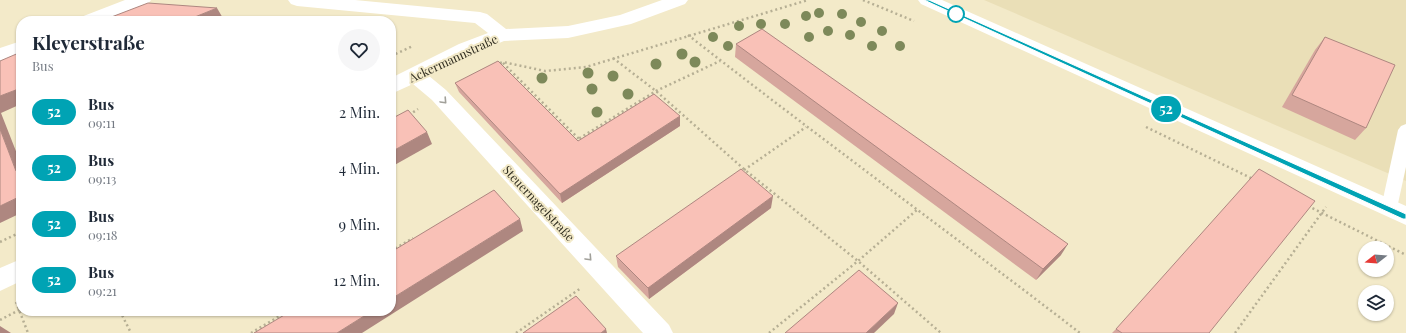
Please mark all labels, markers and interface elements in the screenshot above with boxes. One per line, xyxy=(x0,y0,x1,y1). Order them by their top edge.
unlabelled marker xyxy=(947,5,965,23)
text: Kleyerstraße xyxy=(32,29,145,55)
button: heart xyxy=(338,29,380,71)
street label: Ackermannstraße xyxy=(405,30,500,86)
text: Bus xyxy=(32,57,53,74)
text: Bus xyxy=(88,94,114,114)
one-way arrow xyxy=(439,96,447,104)
line badge: 52 xyxy=(1148,96,1184,122)
text: 52 xyxy=(1159,99,1173,118)
text: 52 xyxy=(47,102,61,121)
text: 2 Min. xyxy=(339,102,380,122)
text: 09:11 xyxy=(88,114,116,131)
text: Bus xyxy=(88,150,114,170)
text: 52 xyxy=(47,158,61,177)
text: 4 Min. xyxy=(339,158,380,178)
street label: Steuernagelstraße xyxy=(500,162,578,244)
text: 09:13 xyxy=(88,170,116,187)
text: Bus xyxy=(88,206,114,226)
text: 52 xyxy=(47,214,61,233)
text: 9 Min. xyxy=(338,214,380,234)
text: 09:18 xyxy=(88,226,117,243)
north arrow xyxy=(1358,241,1394,277)
map controls xyxy=(1358,241,1394,321)
one-way arrow xyxy=(585,253,592,260)
text: Bus xyxy=(88,262,114,282)
text: 52 xyxy=(47,270,61,289)
text: 12 Min. xyxy=(333,270,380,290)
text: 09:21 xyxy=(88,282,117,299)
button: layers xyxy=(1358,285,1394,321)

